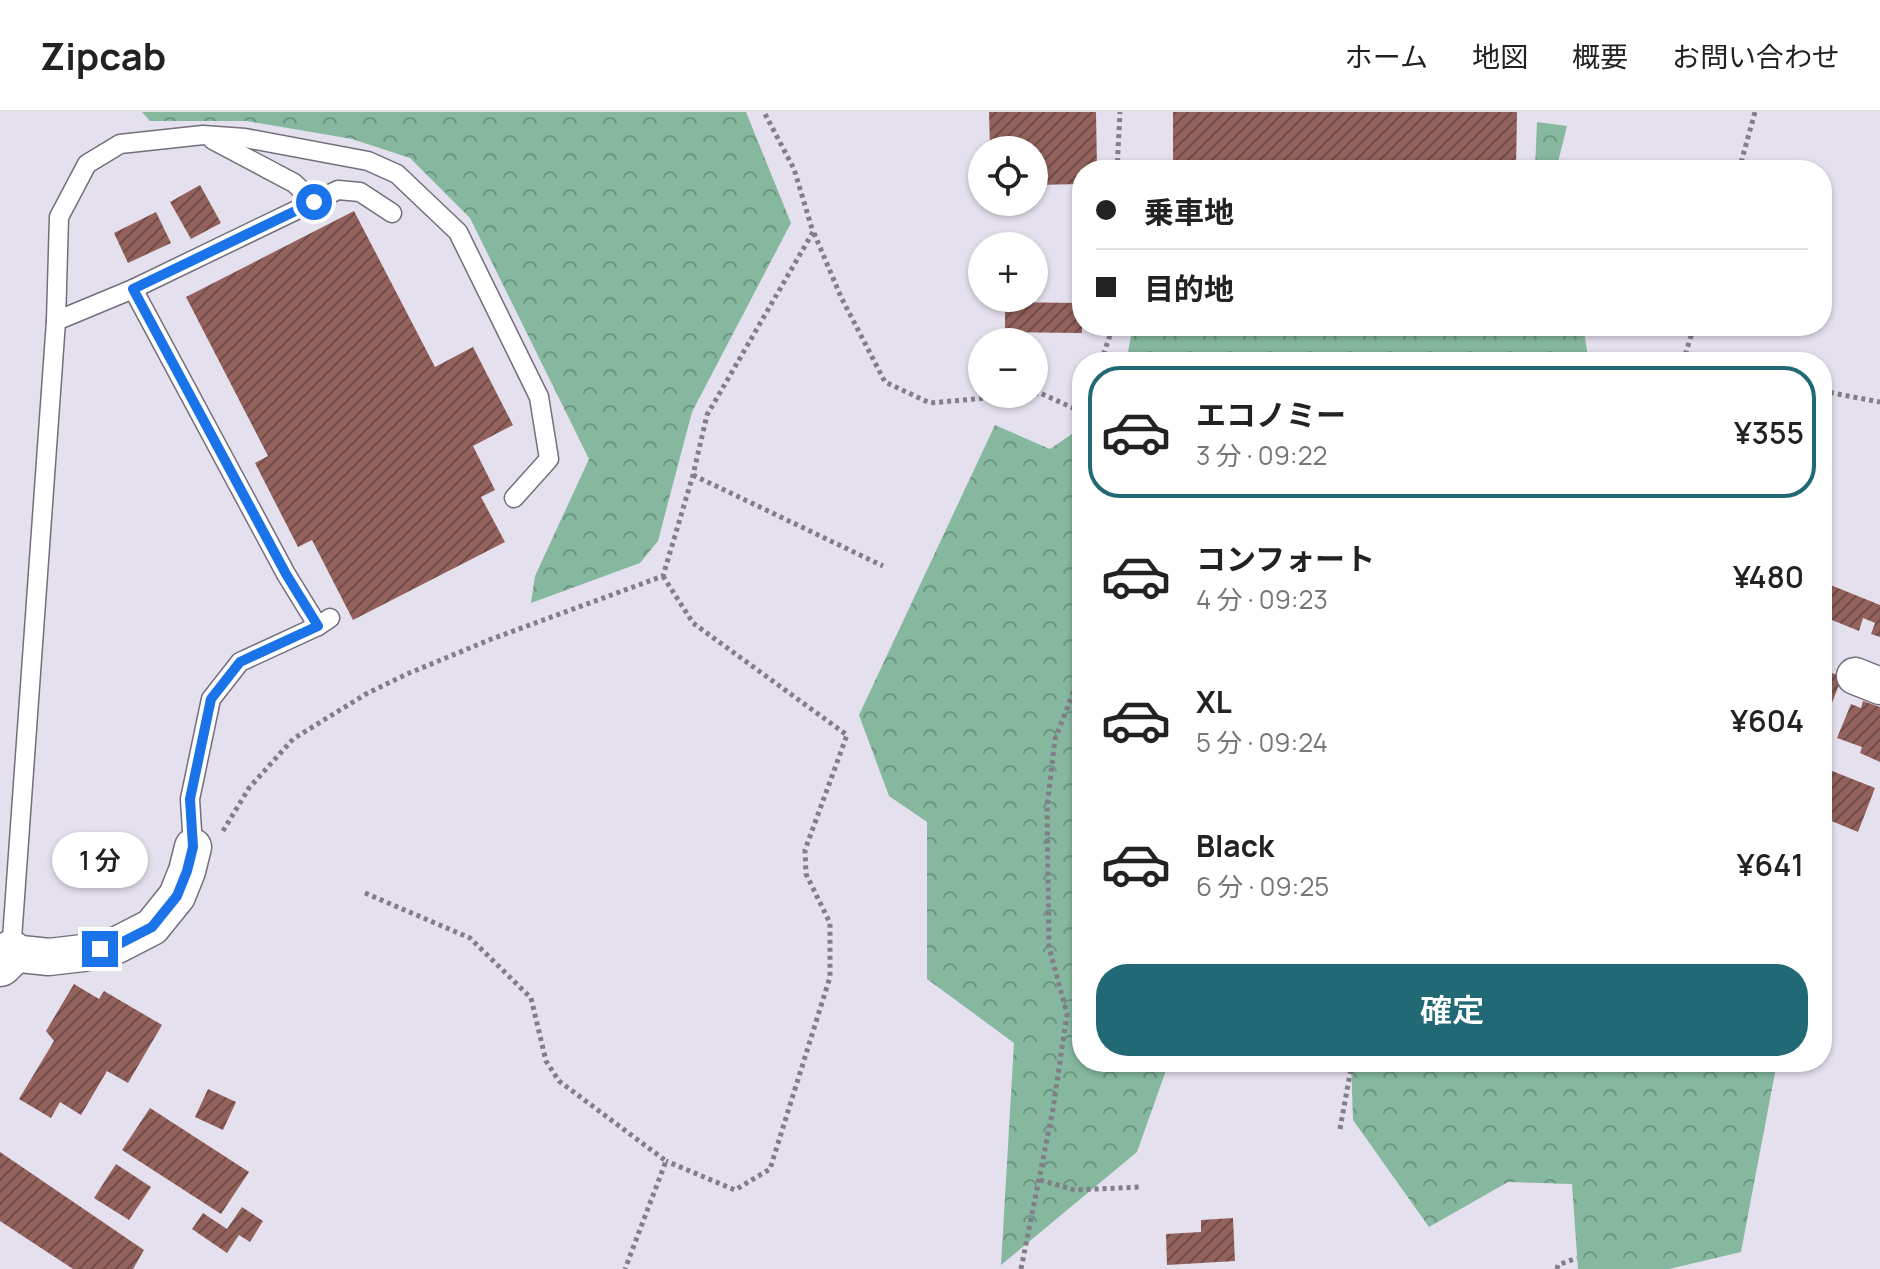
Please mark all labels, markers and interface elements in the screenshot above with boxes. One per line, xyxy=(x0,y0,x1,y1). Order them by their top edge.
text: Zipcab xyxy=(40,29,166,81)
text: ホーム xyxy=(1345,37,1428,75)
text: 地図 xyxy=(1472,37,1528,75)
text: 概要 xyxy=(1572,37,1628,75)
text: お問い合わせ xyxy=(1672,37,1840,75)
map controls xyxy=(968,136,1048,408)
button: locate xyxy=(968,136,1048,216)
route start xyxy=(296,184,332,220)
text: 乗車地 xyxy=(1144,191,1234,232)
button: + xyxy=(968,232,1048,312)
text: 目的地 xyxy=(1144,268,1234,309)
button: − xyxy=(968,328,1048,408)
text: エコノミー xyxy=(1196,394,1346,435)
icon: car xyxy=(1100,396,1172,468)
text: ¥355 xyxy=(1734,412,1804,453)
text: 3 分 · 09:22 xyxy=(1196,437,1327,473)
text: コンフォート xyxy=(1196,538,1375,579)
icon: car xyxy=(1100,540,1172,612)
text: ¥480 xyxy=(1733,556,1804,597)
text: 4 分 · 09:23 xyxy=(1196,581,1328,617)
text: XL xyxy=(1196,681,1232,722)
icon: car xyxy=(1100,684,1172,756)
text: ¥604 xyxy=(1730,700,1804,741)
text: 5 分 · 09:24 xyxy=(1196,724,1328,760)
text: Black xyxy=(1196,825,1274,866)
icon: car xyxy=(1100,828,1172,900)
callout: 1 分 xyxy=(52,833,148,889)
text: 1 分 xyxy=(79,842,121,878)
text: ¥641 xyxy=(1737,844,1804,885)
text: 6 分 · 09:25 xyxy=(1196,868,1329,904)
route end xyxy=(82,931,118,967)
button: 確定 xyxy=(1096,964,1808,1056)

